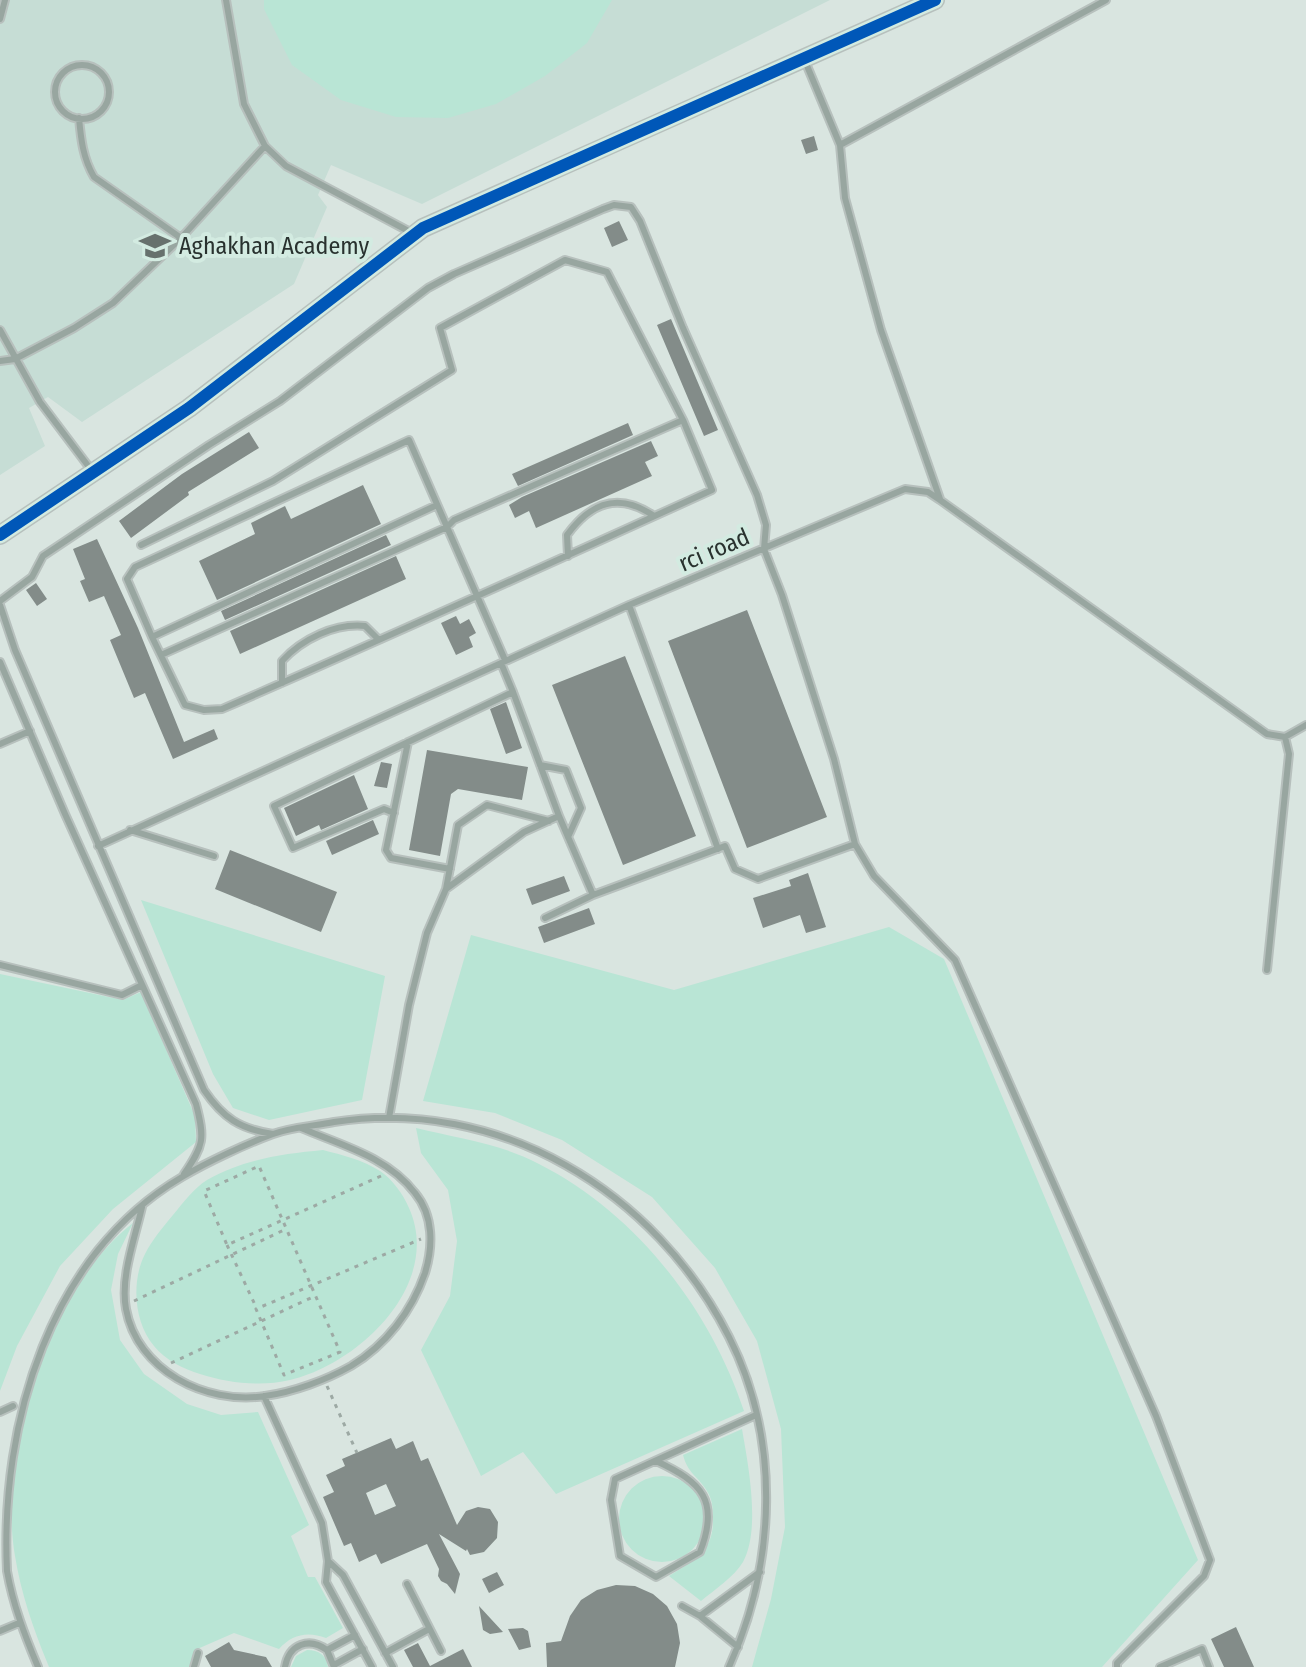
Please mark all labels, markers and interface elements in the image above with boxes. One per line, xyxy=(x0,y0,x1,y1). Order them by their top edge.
school or university icon: Aghakhan Academy xyxy=(138,229,172,263)
place label: Aghakhan Academy xyxy=(179,232,370,260)
street label: rci road xyxy=(674,523,754,577)

